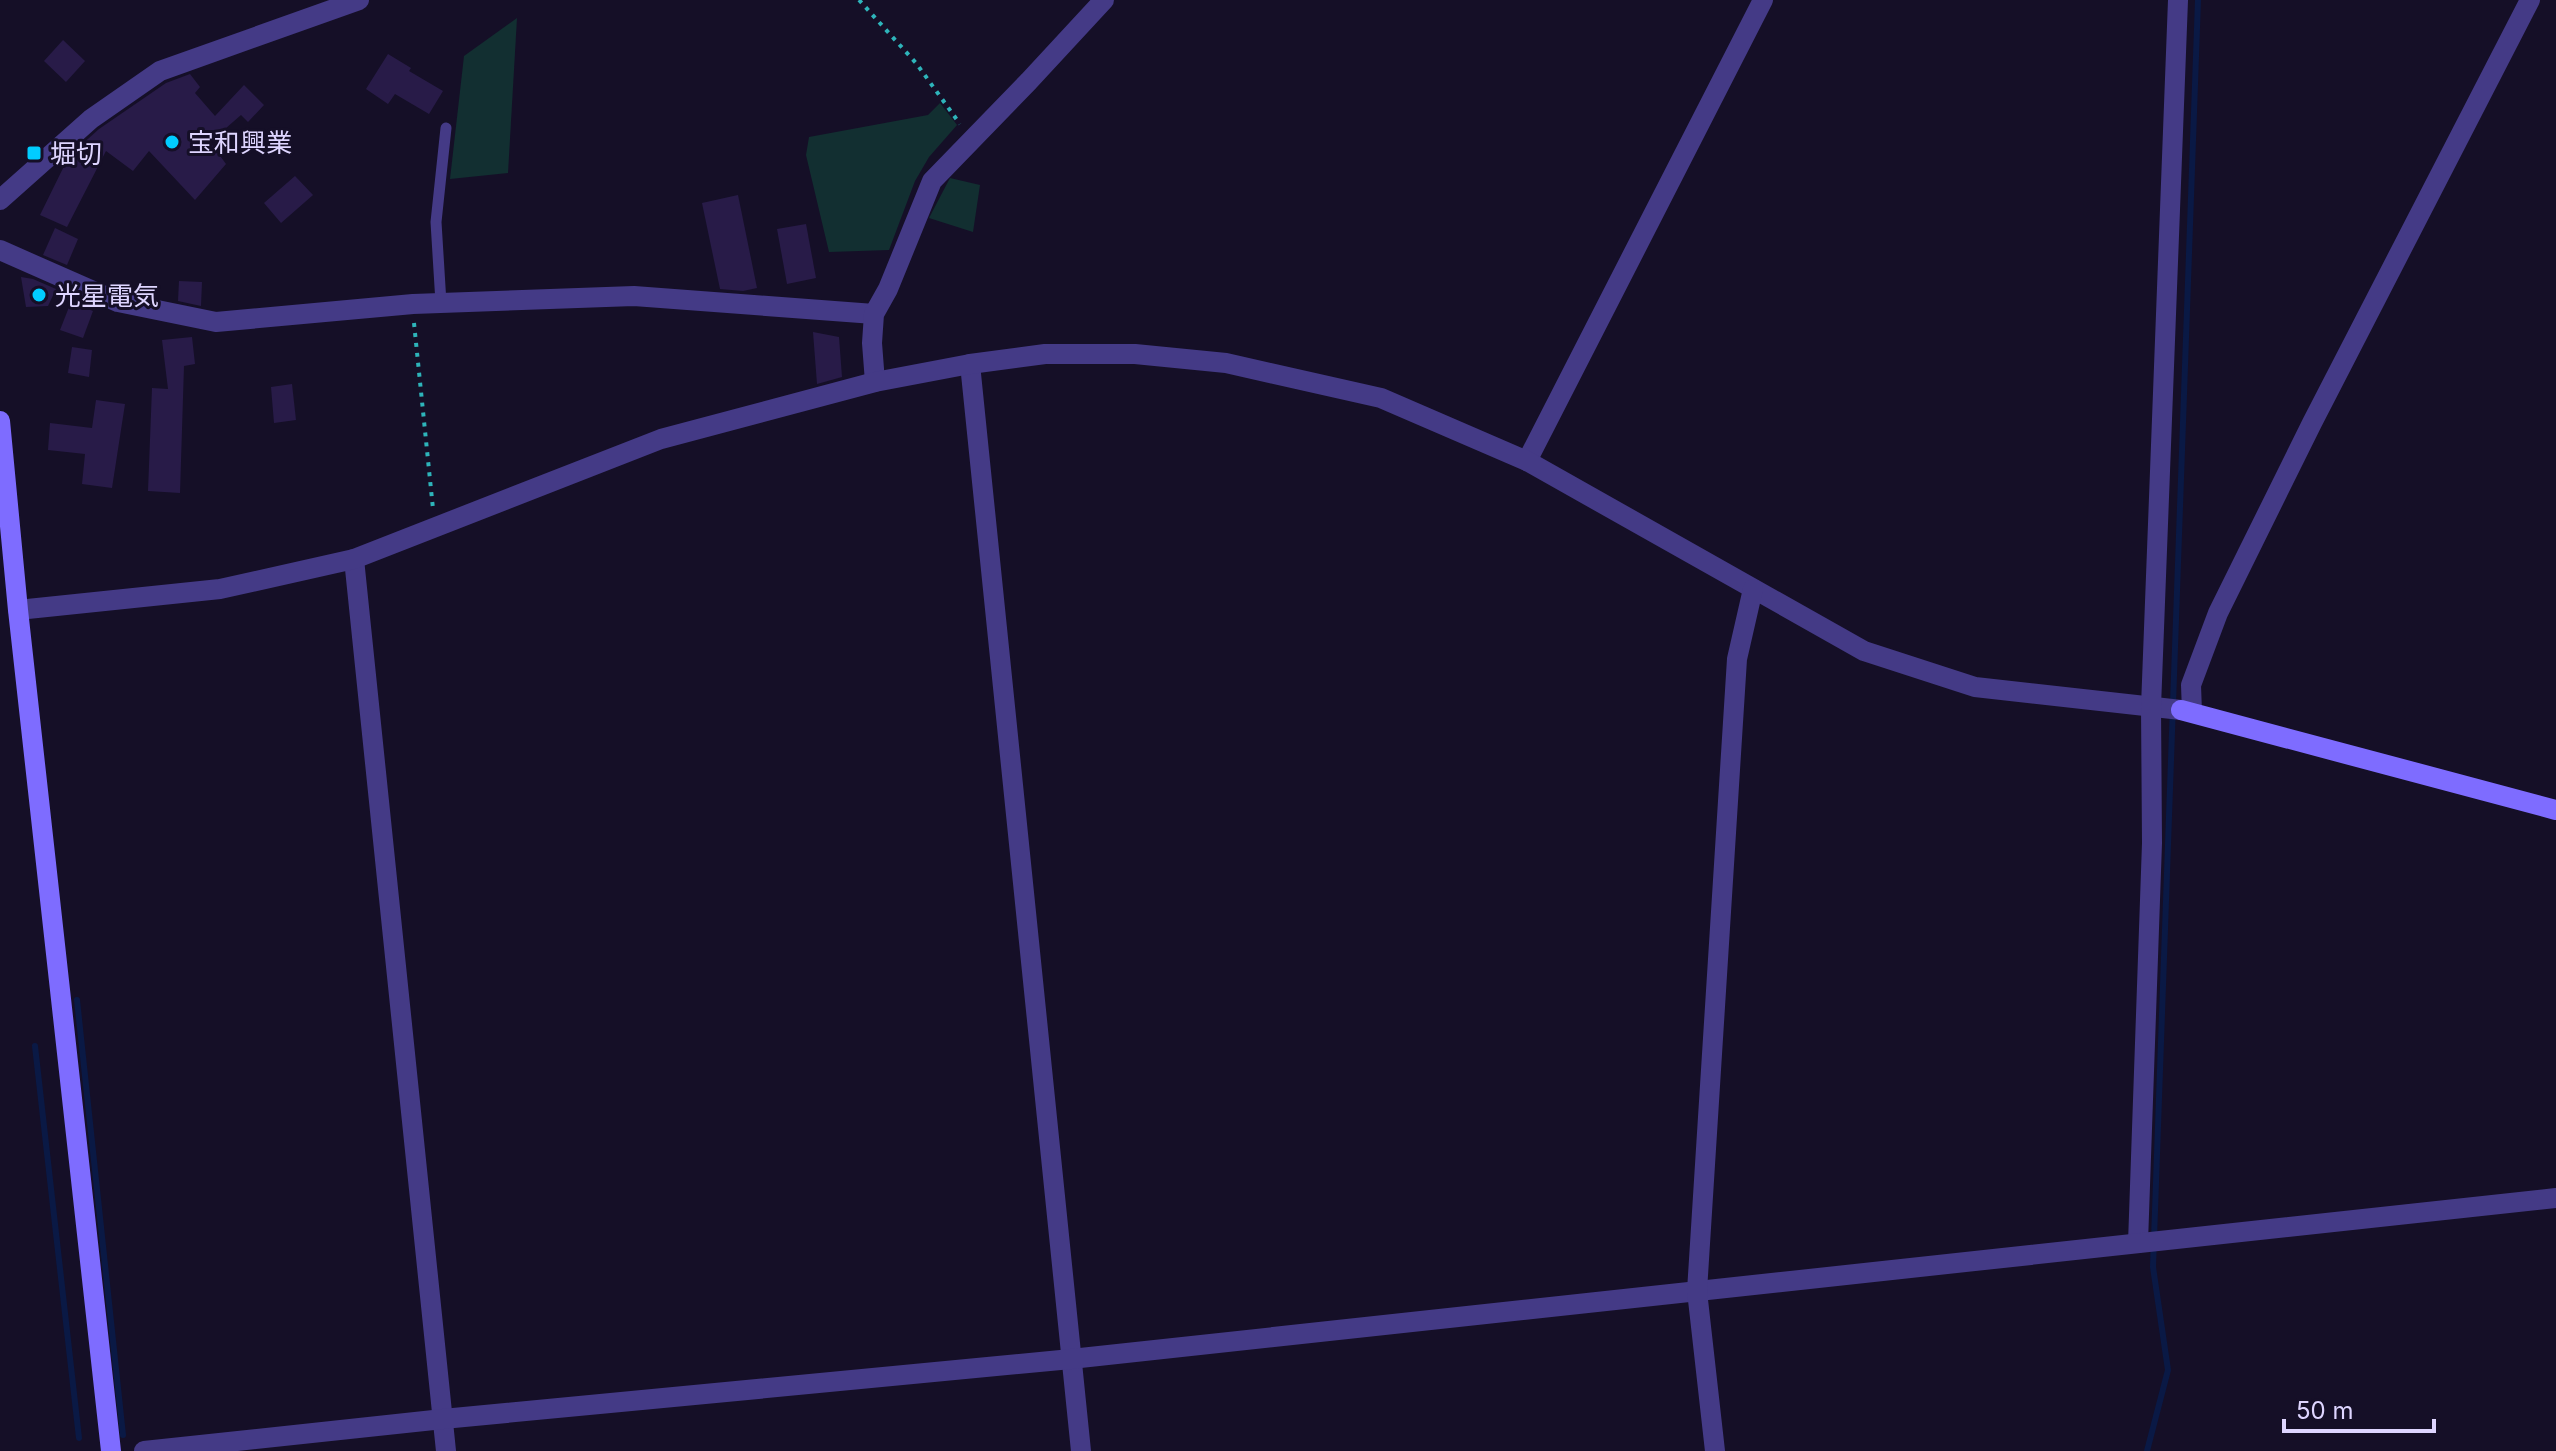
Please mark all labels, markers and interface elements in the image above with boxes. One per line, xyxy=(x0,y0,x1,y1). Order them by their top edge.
place label: 宝和興業 xyxy=(188,127,292,158)
marker: 宝和興業 xyxy=(163,133,181,151)
place label: 堀切 xyxy=(50,138,102,169)
marker: 堀切 xyxy=(25,144,43,162)
place label: 光星電気 xyxy=(55,280,159,311)
marker: 光星電気 xyxy=(30,286,48,304)
scale bar xyxy=(2284,1383,2434,1433)
text: 50 m xyxy=(2296,1396,2354,1425)

